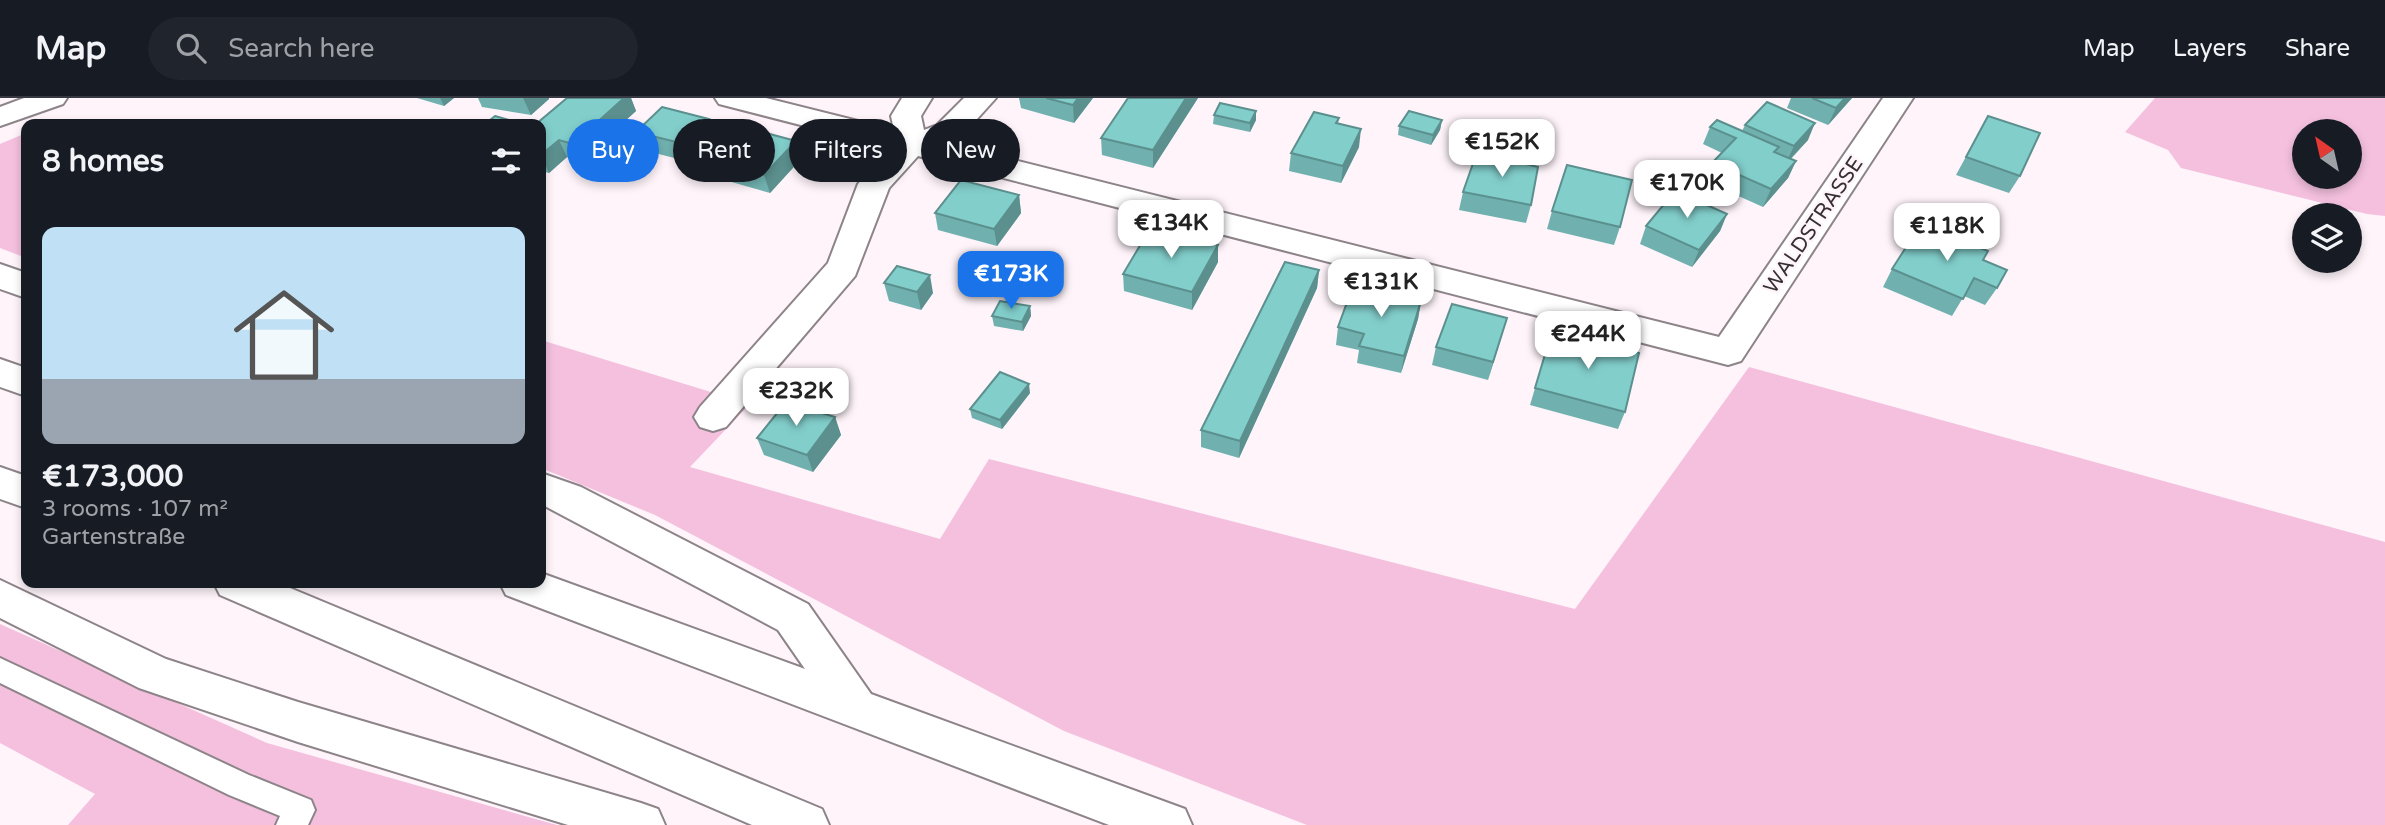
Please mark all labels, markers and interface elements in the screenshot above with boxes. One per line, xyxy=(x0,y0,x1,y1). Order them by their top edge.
search box xyxy=(148,17,638,80)
text: Map xyxy=(35,29,106,68)
icon: search xyxy=(172,29,210,67)
text: Search here xyxy=(228,33,374,64)
text: Map xyxy=(2083,34,2135,63)
text: Layers xyxy=(2173,34,2247,63)
text: Share xyxy=(2285,34,2350,63)
chip: Buy xyxy=(567,119,659,182)
chip: Rent xyxy=(673,119,775,182)
chip: Filters xyxy=(789,119,907,182)
chip: New xyxy=(921,119,1020,182)
north arrow xyxy=(2292,119,2362,189)
map controls xyxy=(2292,119,2362,273)
pin: €152K xyxy=(1453,120,1551,179)
text: €152K xyxy=(1465,128,1539,156)
icon: filters xyxy=(487,142,525,180)
text: 8 homes xyxy=(42,143,164,180)
street label: WALDSTRASSE xyxy=(1758,152,1868,298)
pin: €170K xyxy=(1638,160,1736,220)
text: €170K xyxy=(1650,169,1724,197)
pin: €134K xyxy=(1122,200,1220,260)
button: layers xyxy=(2292,203,2362,273)
pin: €118K xyxy=(1898,204,1996,263)
text: €134K xyxy=(1134,209,1208,237)
text: €118K xyxy=(1910,212,1984,240)
pin: €173K xyxy=(962,252,1060,311)
text: €173K xyxy=(974,260,1048,288)
pin: €131K xyxy=(1332,260,1430,319)
text: €131K xyxy=(1344,268,1418,296)
icon: home xyxy=(221,272,347,398)
pin: €244K xyxy=(1539,312,1637,371)
text: €244K xyxy=(1551,320,1625,348)
pin: €232K xyxy=(747,368,845,428)
text: €232K xyxy=(759,377,833,405)
text: €173,000 xyxy=(42,458,183,495)
text: 3 rooms · 107 m² xyxy=(42,495,228,523)
text: Gartenstraße xyxy=(42,523,185,551)

